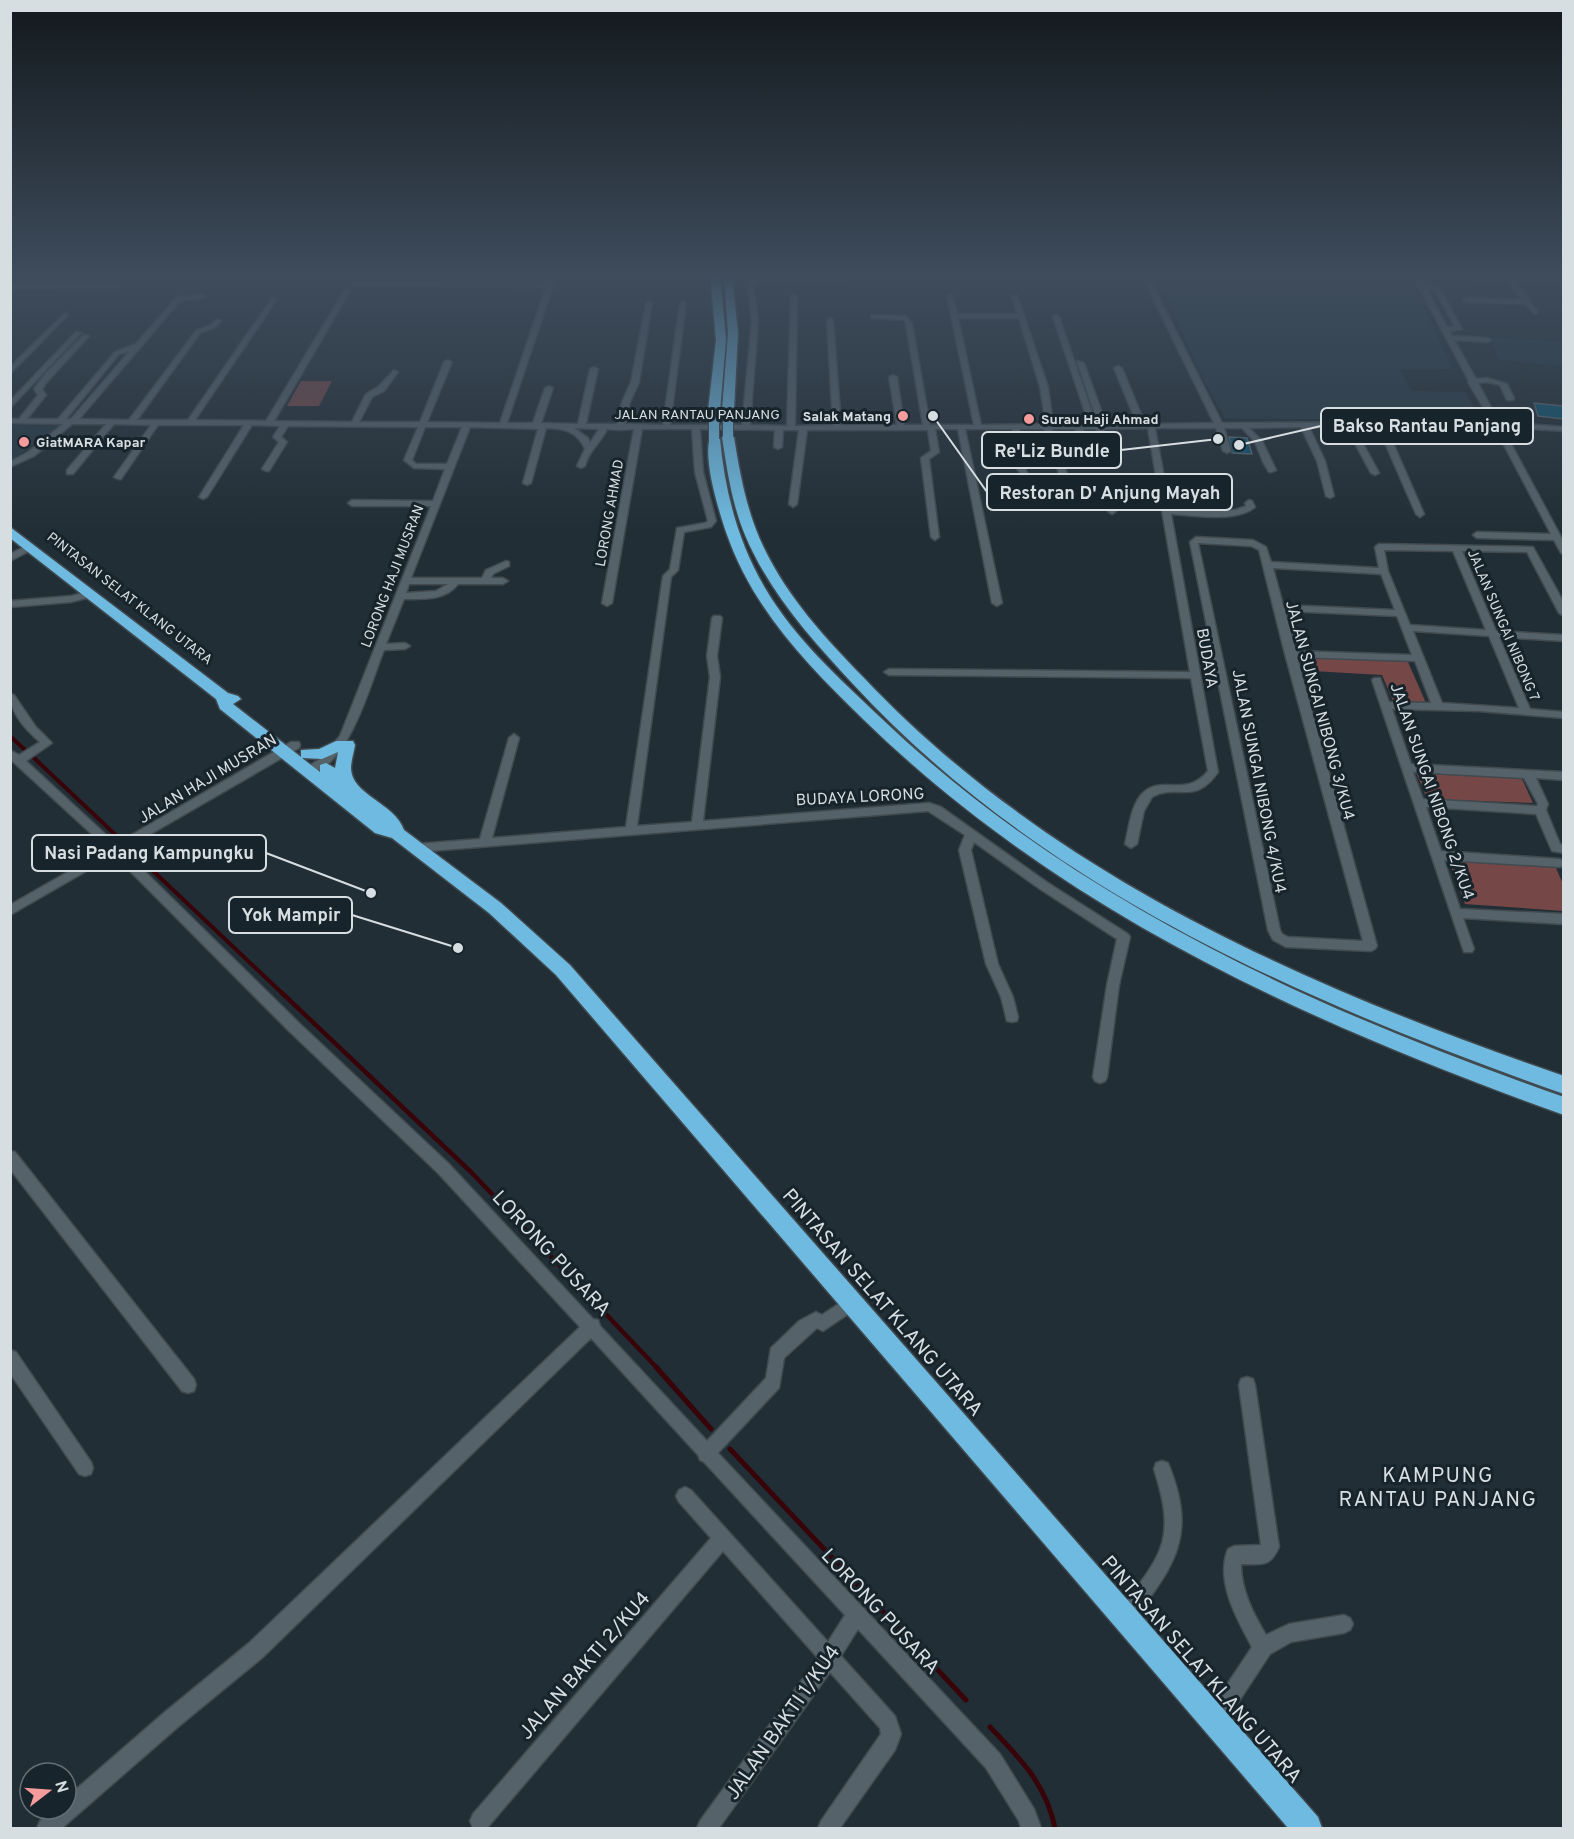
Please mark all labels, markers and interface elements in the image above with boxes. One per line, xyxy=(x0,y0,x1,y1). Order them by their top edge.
street label: JALAN RANTAU PANJANG xyxy=(614,407,780,424)
callout: Bakso Rantau Panjang xyxy=(1321,408,1533,444)
place label: Salak Matang xyxy=(803,409,891,426)
marker: Salak Matang xyxy=(896,409,910,423)
marker: Surau Haji Ahmad xyxy=(1022,412,1036,426)
place label: Surau Haji Ahmad xyxy=(1041,412,1159,429)
text: Bakso Rantau Panjang xyxy=(1333,416,1521,439)
callout: Re'Liz Bundle xyxy=(982,432,1121,468)
marker: GiatMARA Kapar xyxy=(17,435,31,449)
place label: GiatMARA Kapar xyxy=(36,435,146,452)
text: Re'Liz Bundle xyxy=(994,441,1110,464)
street label: LORONG AHMAD xyxy=(593,458,628,568)
callout: Restoran D' Anjung Mayah xyxy=(987,474,1232,510)
text: Restoran D' Anjung Mayah xyxy=(1000,483,1220,506)
street label: LORONG HAJI MUSRAN xyxy=(358,503,429,650)
street label: PINTASAN SELAT KLANG UTARA xyxy=(43,529,215,669)
street label: JALAN SUNGAI NIBONG 7 xyxy=(1463,547,1542,704)
street label: JALAN SUNGAI NIBONG 3/KU4 xyxy=(1280,598,1358,823)
street label: BUDAYA xyxy=(1191,627,1221,690)
street label: JALAN SUNGAI NIBONG 4/KU4 xyxy=(1226,668,1290,895)
street label: JALAN SUNGAI NIBONG 2/KU4 xyxy=(1385,681,1478,903)
street label: JALAN HAJI MUSRAN xyxy=(135,730,281,829)
street label: BUDAYA LORONG xyxy=(795,785,925,811)
callout: Nasi Padang Kampungku xyxy=(32,835,266,871)
text: Nasi Padang Kampungku xyxy=(44,843,254,866)
callout: Yok Mampir xyxy=(229,897,352,933)
text: Yok Mampir xyxy=(241,905,341,928)
street label: PINTASAN SELAT KLANG UTARA xyxy=(775,1184,988,1423)
street label: LORONG PUSARA xyxy=(485,1186,616,1323)
district label: KAMPUNG RANTAU PANJANG xyxy=(1338,1463,1538,1514)
street label: LORONG PUSARA xyxy=(814,1544,945,1681)
street label: PINTASAN SELAT KLANG UTARA xyxy=(1094,1551,1307,1790)
street label: JALAN BAKTI 2/KU4 xyxy=(514,1587,657,1746)
street label: JALAN BAKTI 1/KU4 xyxy=(720,1641,847,1806)
north arrow xyxy=(18,1761,78,1821)
text: N xyxy=(49,1779,72,1796)

